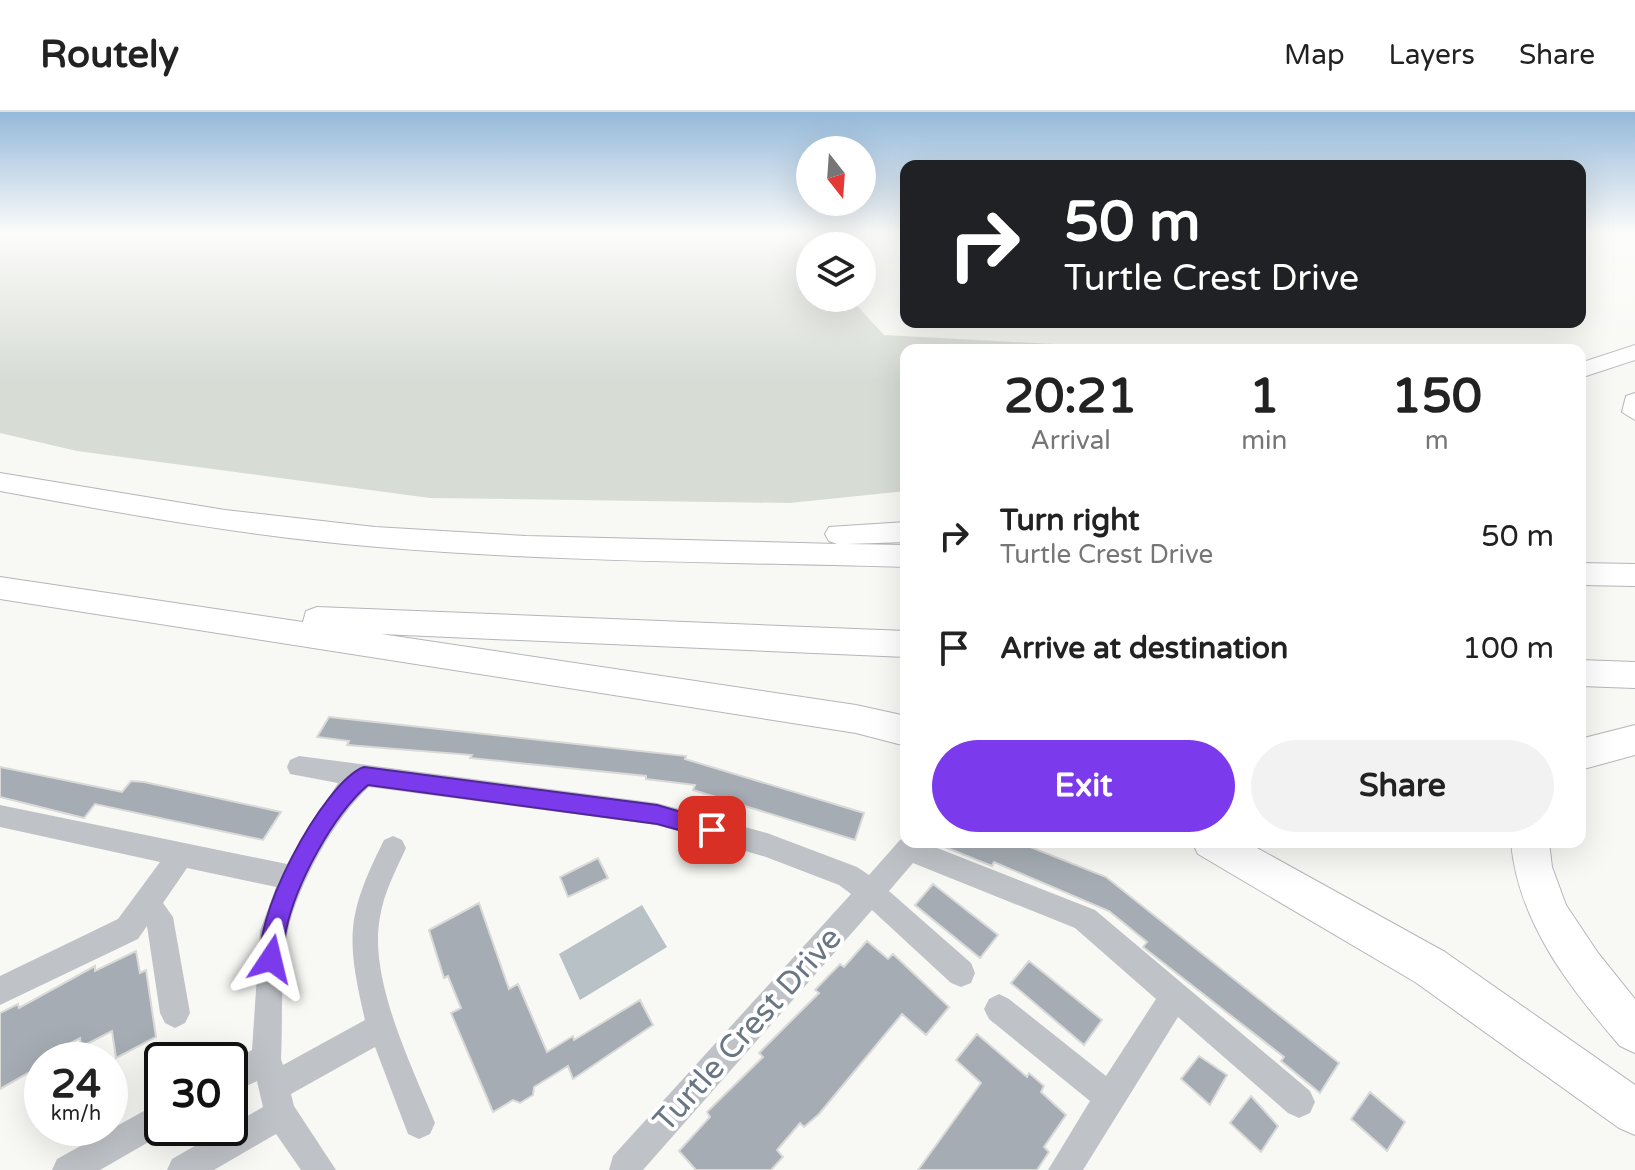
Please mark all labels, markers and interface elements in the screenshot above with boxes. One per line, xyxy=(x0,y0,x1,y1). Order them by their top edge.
text: Routely xyxy=(40,32,179,78)
text: Map xyxy=(1284,38,1345,72)
text: Layers xyxy=(1389,38,1475,72)
text: Share xyxy=(1519,38,1595,72)
north arrow xyxy=(796,136,876,216)
map controls xyxy=(796,136,876,312)
text: 50 m xyxy=(1064,189,1200,256)
icon: right xyxy=(932,192,1036,296)
button: layers xyxy=(796,232,876,312)
text: Turtle Crest Drive xyxy=(1064,257,1359,300)
text: 20:21 xyxy=(1004,368,1137,426)
text: 1 xyxy=(1249,368,1279,426)
text: 150 xyxy=(1391,368,1482,426)
text: Arrival xyxy=(1030,425,1111,456)
text: min xyxy=(1241,425,1287,456)
text: m xyxy=(1425,425,1449,456)
text: Turn right xyxy=(1000,502,1140,539)
icon: right xyxy=(932,514,976,558)
text: 50 m xyxy=(1481,518,1554,555)
text: Turtle Crest Drive xyxy=(1000,539,1213,570)
icon: arrive xyxy=(932,626,976,670)
text: Arrive at destination xyxy=(1000,630,1288,667)
text: 100 m xyxy=(1462,630,1554,667)
button: Exit xyxy=(932,740,1235,832)
button: Share xyxy=(1251,740,1554,832)
pin xyxy=(678,796,746,864)
icon: arrive xyxy=(690,808,734,852)
position arrow xyxy=(229,917,313,1001)
street label: Turtle Crest Drive xyxy=(646,919,850,1140)
speed limit sign: 30 xyxy=(144,1042,248,1146)
text: 24 xyxy=(51,1060,101,1108)
text: km/h xyxy=(51,1102,101,1126)

